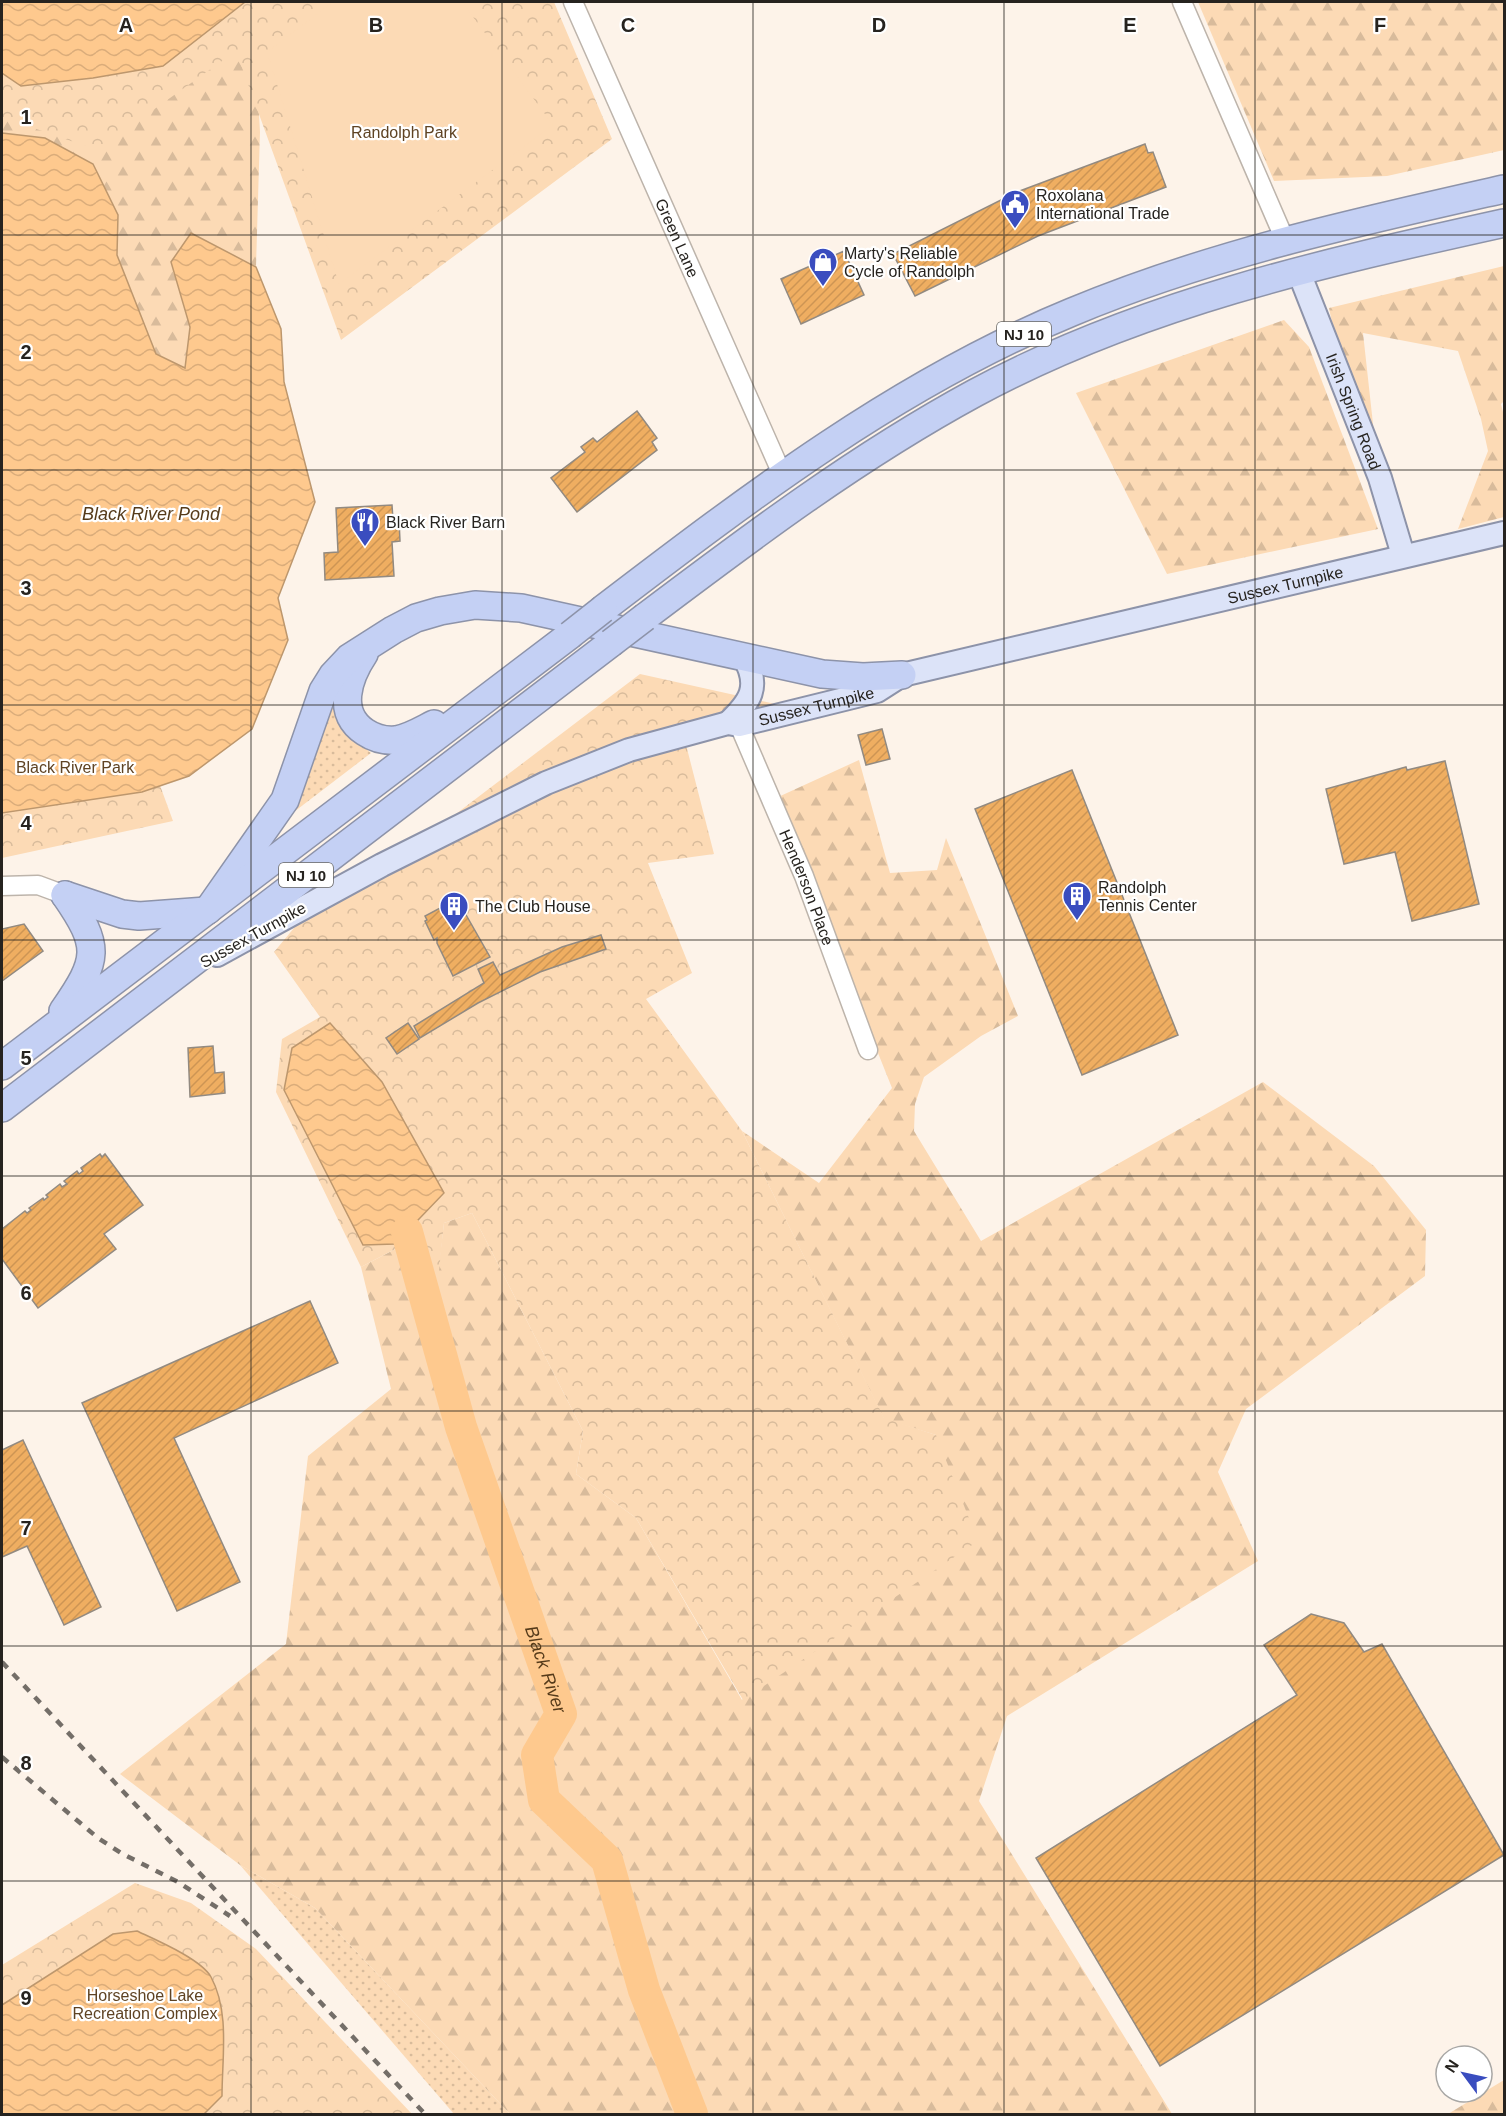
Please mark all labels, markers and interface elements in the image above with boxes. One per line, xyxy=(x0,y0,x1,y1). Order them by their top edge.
text: A xyxy=(119,14,133,36)
text: B xyxy=(369,14,383,36)
text: C xyxy=(621,14,635,36)
text: D xyxy=(872,14,886,36)
text: E xyxy=(1123,14,1137,36)
text: F xyxy=(1374,14,1386,36)
text: 1 xyxy=(20,106,32,128)
park label: Randolph Park xyxy=(351,124,458,141)
place label: Roxolana International Trade xyxy=(1036,187,1170,222)
public building icon: Roxolana International Trade xyxy=(999,188,1031,230)
street label: Green Lane xyxy=(653,196,702,280)
place label: Marty's Reliable Cycle of Randolph xyxy=(844,245,975,280)
shop icon: Marty's Reliable Cycle of Randolph xyxy=(807,246,839,288)
road number: NJ 10 xyxy=(997,322,1051,346)
text: 2 xyxy=(20,341,32,363)
street label: Irish Spring Road xyxy=(1323,351,1384,472)
water label: Black River Pond xyxy=(82,504,221,524)
restaurant icon: Black River Barn xyxy=(349,506,381,548)
place label: Black River Barn xyxy=(386,514,505,531)
street label: Sussex Turnpike xyxy=(1226,563,1345,606)
text: 3 xyxy=(20,577,32,599)
street label: Sussex Turnpike xyxy=(757,684,876,728)
park label: Black River Park xyxy=(16,759,135,776)
text: 4 xyxy=(20,812,32,834)
street label: Henderson Place xyxy=(776,827,837,948)
road number: NJ 10 xyxy=(279,863,333,887)
place label: Randolph Tennis Center xyxy=(1098,879,1197,914)
building icon: Randolph Tennis Center xyxy=(1061,880,1093,922)
building icon: The Club House xyxy=(438,890,470,932)
place label: The Club House xyxy=(475,898,591,915)
street label: Sussex Turnpike xyxy=(197,899,309,971)
text: 5 xyxy=(20,1047,32,1069)
text: 6 xyxy=(20,1282,32,1304)
text: 7 xyxy=(20,1517,32,1539)
water label: Black River xyxy=(521,1623,570,1717)
text: 8 xyxy=(20,1752,32,1774)
text: 9 xyxy=(20,1987,32,2009)
park label: Horseshoe Lake Recreation Complex xyxy=(73,1987,217,2022)
north arrow xyxy=(1434,2044,1494,2104)
text: N xyxy=(1442,2057,1462,2076)

